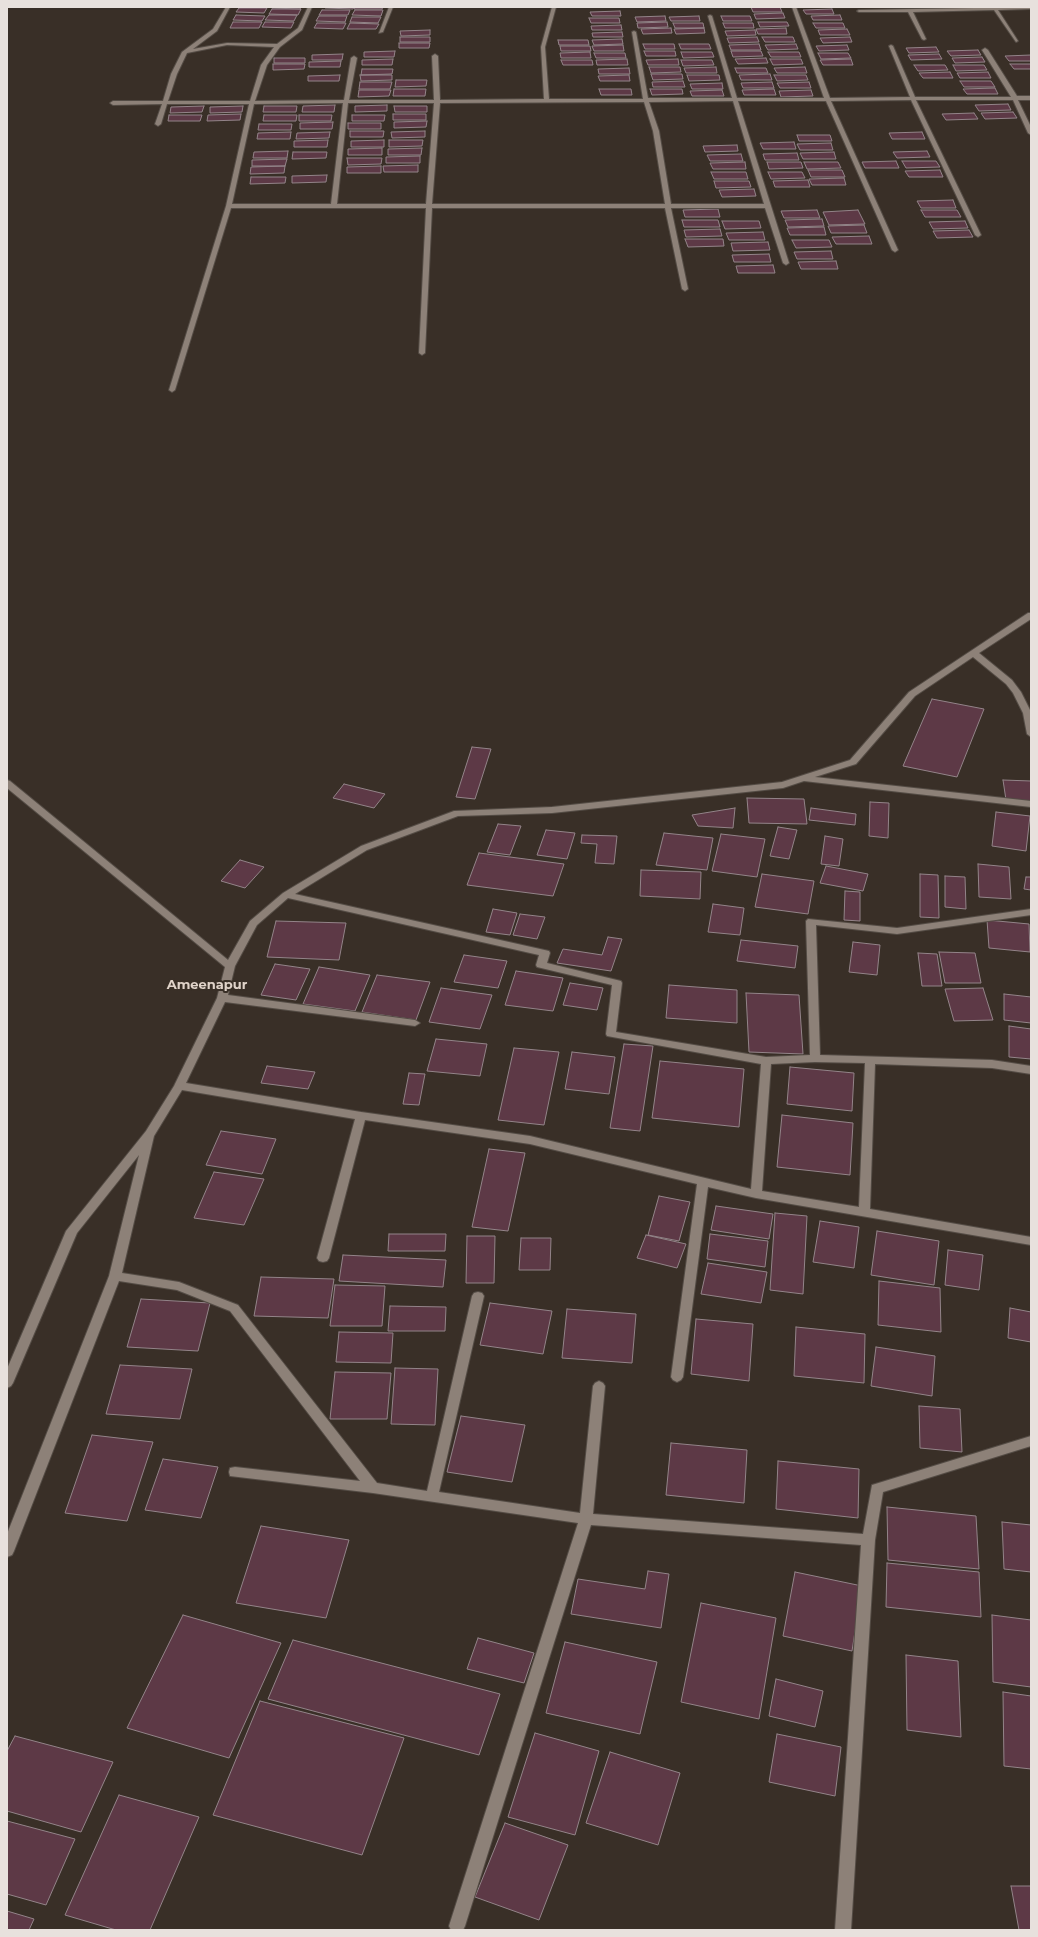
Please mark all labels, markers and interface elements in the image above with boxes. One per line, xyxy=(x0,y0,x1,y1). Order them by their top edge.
district label: Ameenapur xyxy=(167,977,247,993)

